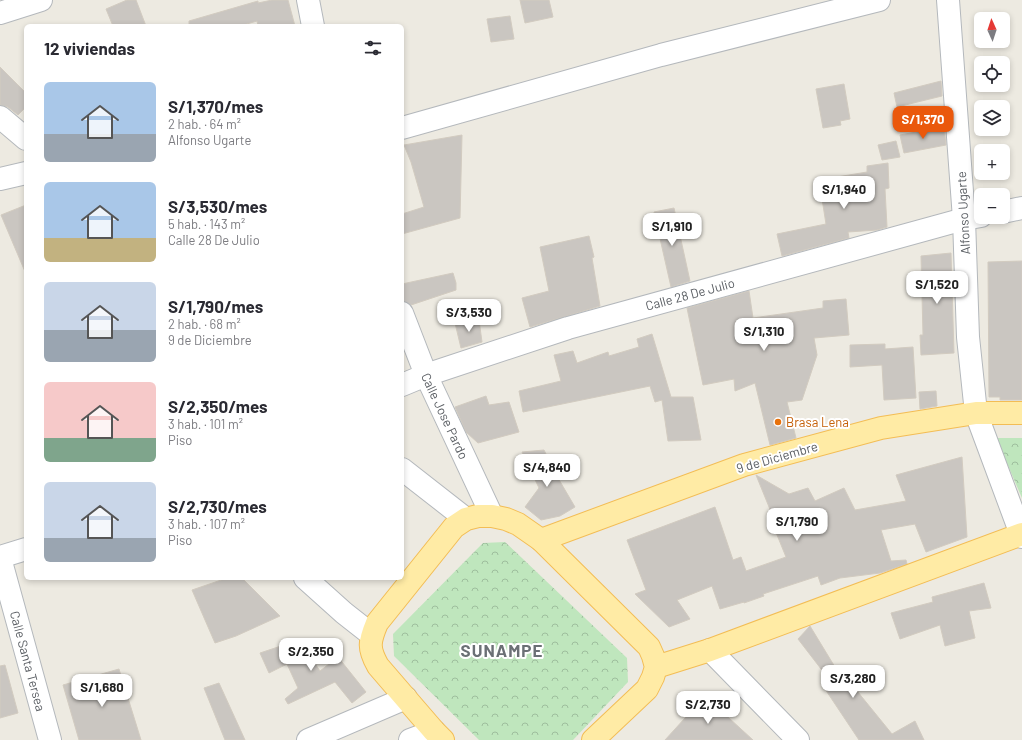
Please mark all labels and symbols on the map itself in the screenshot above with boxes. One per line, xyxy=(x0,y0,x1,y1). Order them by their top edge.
north arrow xyxy=(974,12,1010,48)
pin: S/1,370 xyxy=(886,106,960,140)
street label: Alfonso Ugarte xyxy=(953,171,973,255)
pin: S/1,940 xyxy=(807,176,881,210)
pin: S/1,910 xyxy=(635,213,709,247)
pin: S/1,520 xyxy=(900,271,974,305)
street label: Calle 28 De Julio xyxy=(644,274,736,314)
pin: S/3,530 xyxy=(432,299,506,333)
pin: S/1,310 xyxy=(727,318,801,352)
street label: Calle Jose Pardo xyxy=(418,370,472,462)
place label: Brasa Lena xyxy=(786,414,849,430)
marker: Brasa Lena xyxy=(773,417,783,427)
street label: 9 de Diciembre xyxy=(735,438,820,476)
pin: S/4,840 xyxy=(510,454,584,488)
pin: S/1,790 xyxy=(760,508,834,542)
street label: Calle Santa Tersea xyxy=(7,609,49,713)
pin: S/2,350 xyxy=(274,638,348,672)
district label: SUNAMPE xyxy=(461,640,543,660)
pin: S/3,280 xyxy=(816,665,890,699)
pin: S/1,680 xyxy=(65,674,139,708)
pin: S/2,730 xyxy=(671,691,745,725)

